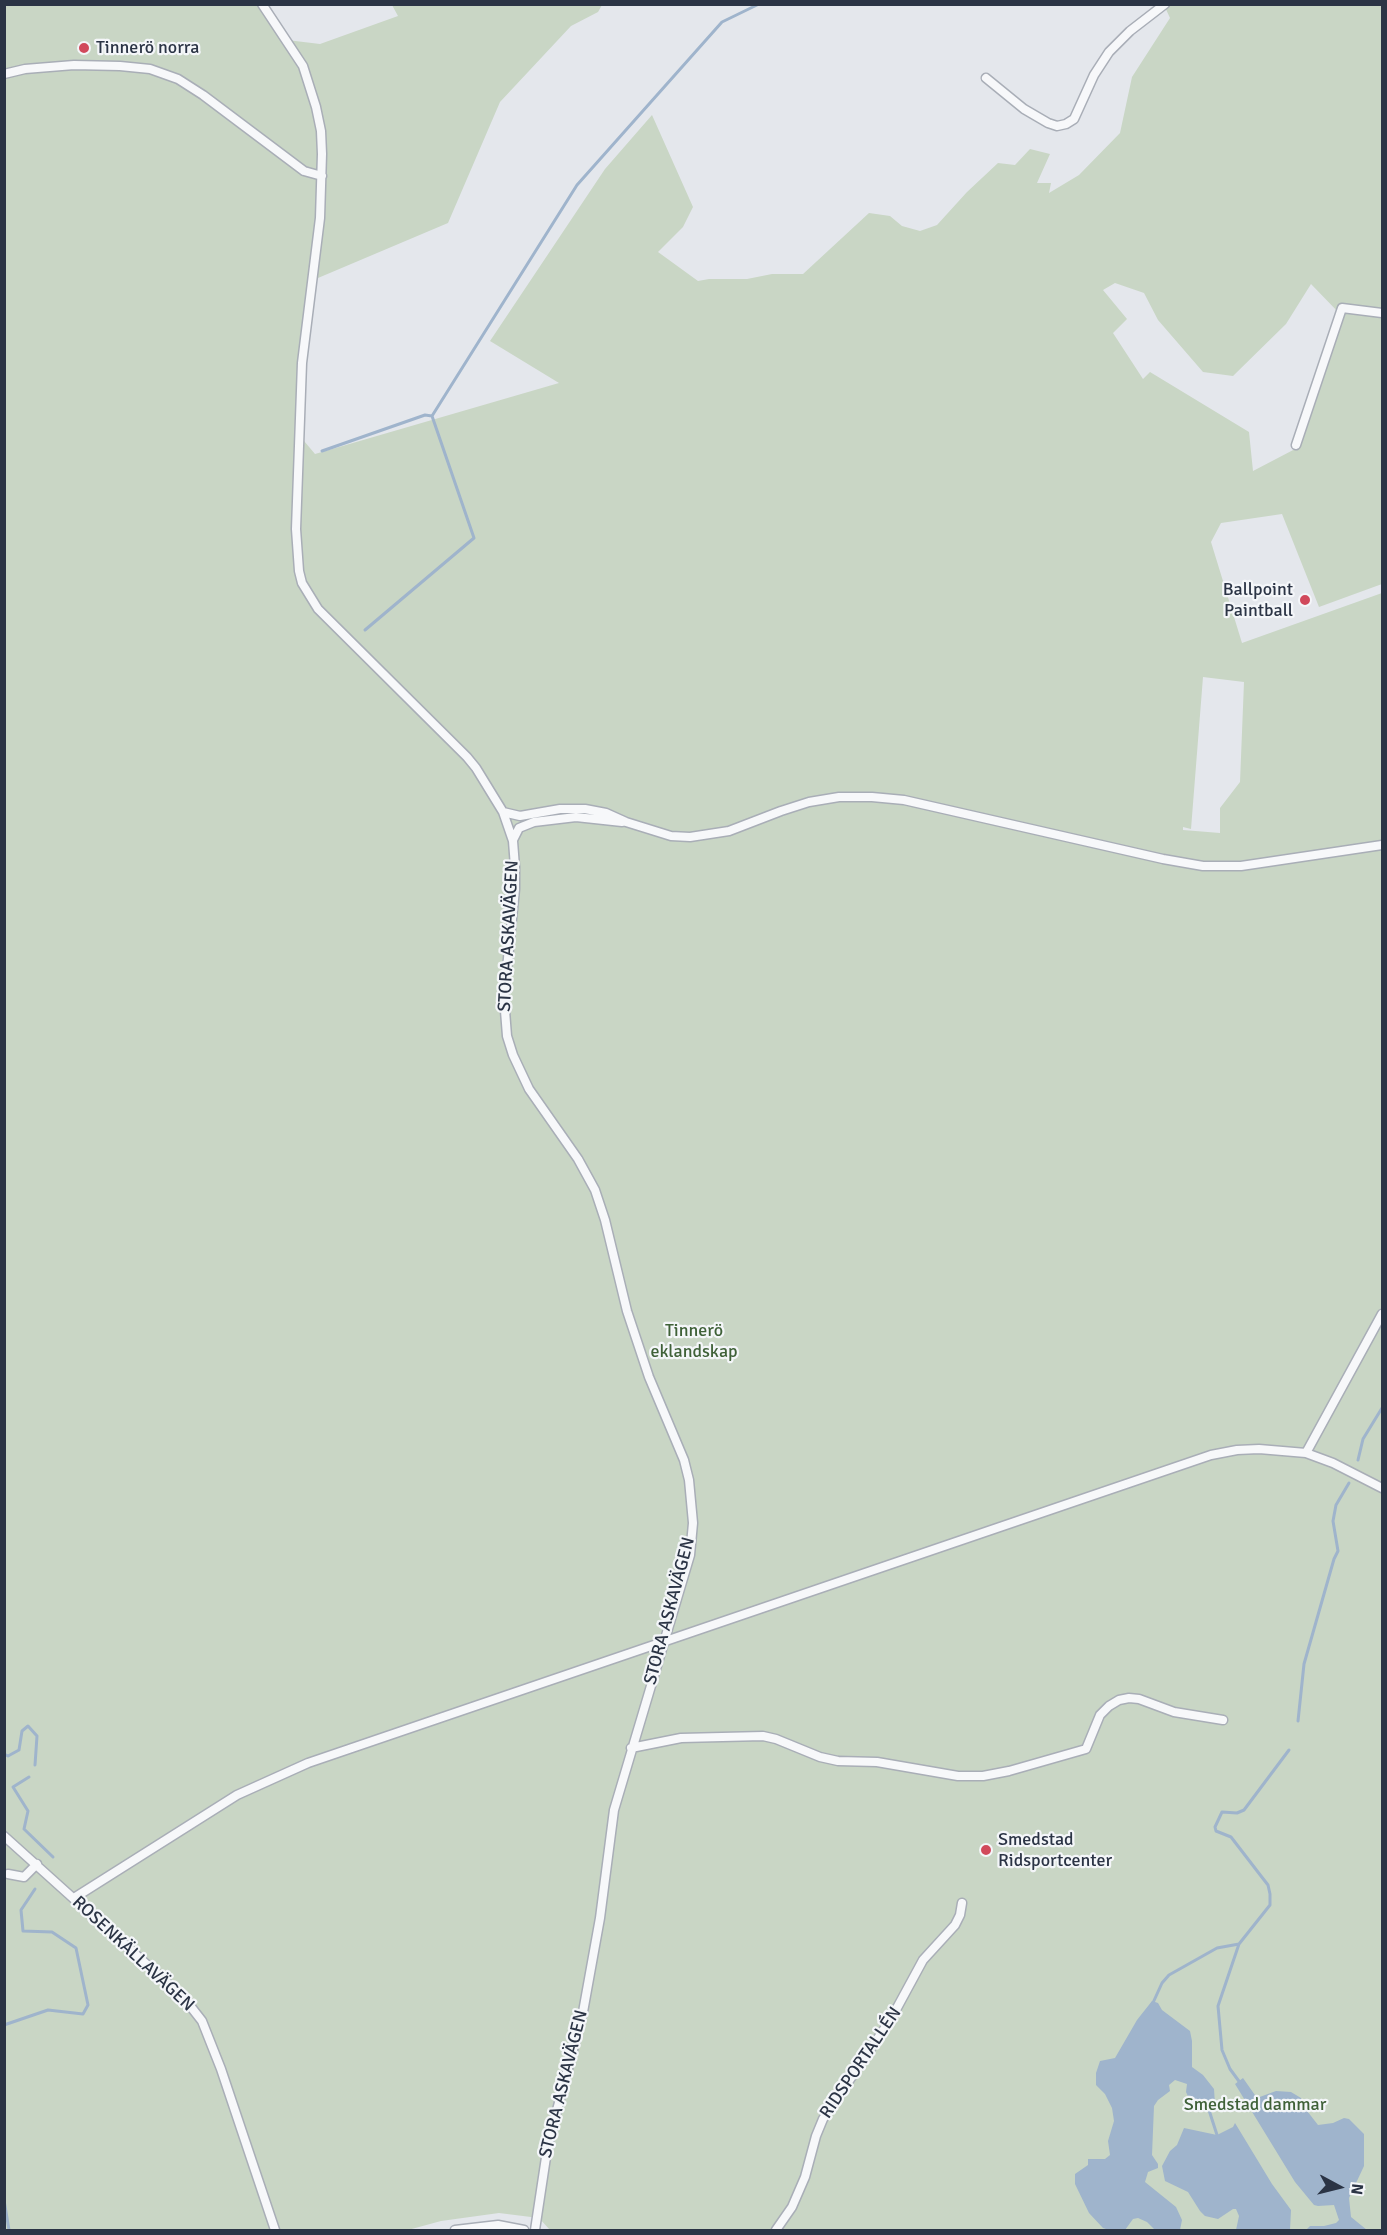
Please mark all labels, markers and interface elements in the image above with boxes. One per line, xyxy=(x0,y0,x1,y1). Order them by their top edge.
place label: Tinnerö norra xyxy=(96,37,199,59)
marker: Tinnerö norra xyxy=(77,41,91,55)
place label: Ballpoint Paintball xyxy=(1223,579,1293,622)
marker: Ballpoint Paintball xyxy=(1298,593,1312,607)
street label: STORA ASKAVÄGEN xyxy=(494,860,524,1012)
park label: Tinnerö eklandskap xyxy=(650,1320,738,1362)
street label: STORA ASKAVÄGEN xyxy=(640,1535,700,1687)
place label: Smedstad Ridsportcenter xyxy=(998,1829,1112,1872)
marker: Smedstad Ridsportcenter xyxy=(979,1843,993,1857)
street label: ROSENKÄLLAVÄGEN xyxy=(67,1892,199,2016)
street label: RIDSPORTALLÉN xyxy=(816,2003,906,2123)
street label: STORA ASKAVÄGEN xyxy=(535,2008,593,2160)
park label: Smedstad dammar xyxy=(1184,2094,1326,2116)
north arrow xyxy=(1309,2157,1369,2217)
text: N xyxy=(1346,2182,1367,2196)

